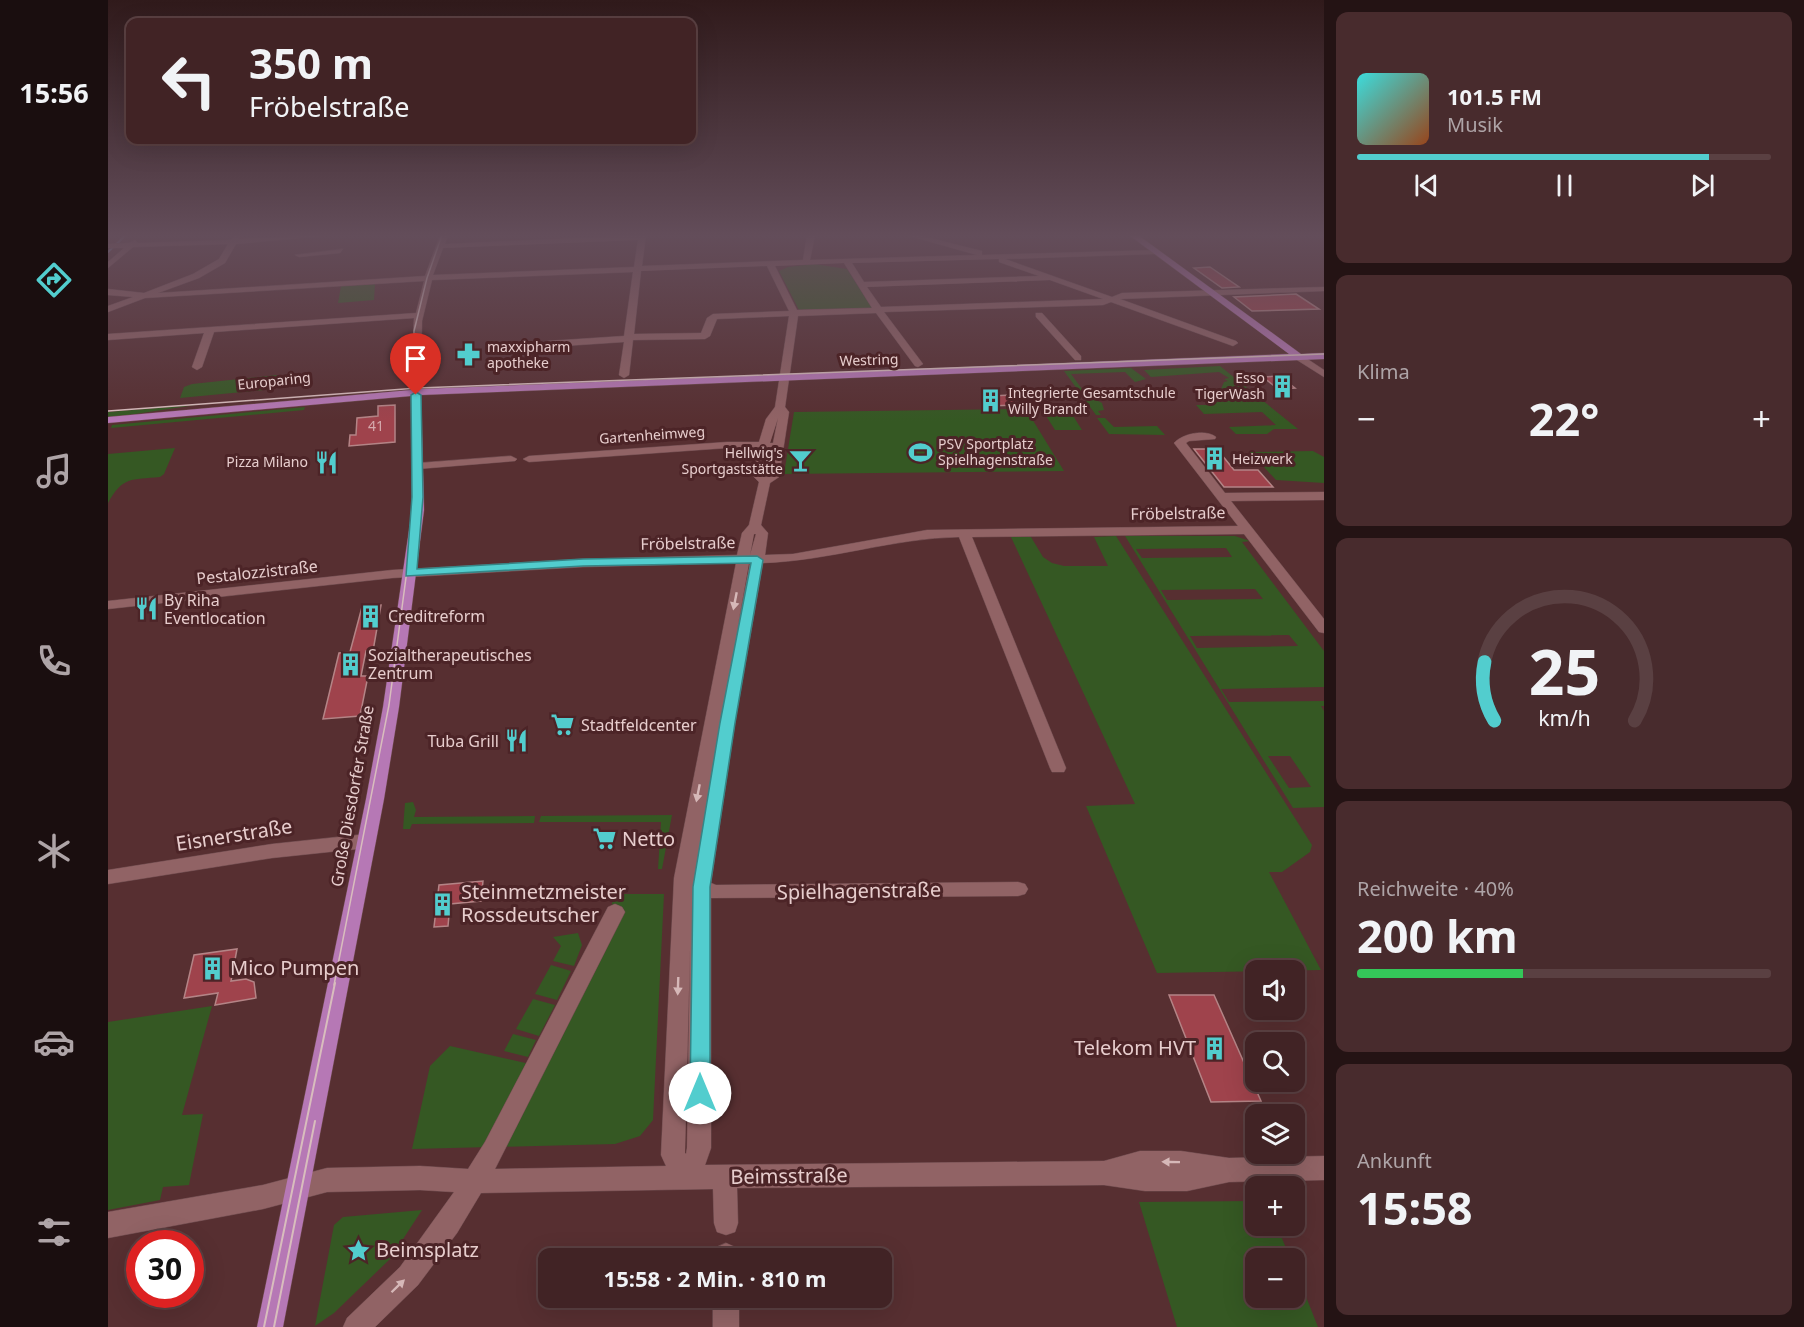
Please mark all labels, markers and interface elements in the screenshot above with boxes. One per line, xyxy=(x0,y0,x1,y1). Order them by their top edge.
text: 350 m xyxy=(249,34,373,91)
icon: left xyxy=(150,42,228,120)
text: 15:56 xyxy=(19,74,89,111)
text: 101.5 FM xyxy=(1447,81,1542,111)
text: Fröbelstraße xyxy=(249,88,409,125)
text: Musik xyxy=(1447,111,1503,138)
icon: previous xyxy=(1410,169,1443,202)
icon: pause xyxy=(1548,169,1581,202)
icon: next xyxy=(1686,169,1719,202)
icon: directions xyxy=(33,259,75,301)
pin xyxy=(390,333,441,395)
place label: maxxipharm apotheke xyxy=(487,337,570,372)
icon: arrive xyxy=(399,342,432,375)
pharmacy icon: maxxipharm apotheke xyxy=(456,342,482,368)
street label: Westring xyxy=(839,349,899,370)
text: Klima xyxy=(1357,358,1410,385)
street label: Europaring xyxy=(236,367,312,394)
place label: Esso TigerWash xyxy=(1195,368,1265,403)
building icon: Esso TigerWash xyxy=(1270,373,1296,399)
place label: Integrierte Gesamtschule Willy Brandt xyxy=(1008,383,1176,418)
building icon: Integrierte Gesamtschule Willy Brandt xyxy=(977,388,1003,414)
text: 22° xyxy=(1529,388,1599,449)
text: − xyxy=(1357,396,1376,441)
text: + xyxy=(1752,396,1771,441)
house number: 41 xyxy=(368,416,384,435)
street label: Gartenheimweg xyxy=(598,421,706,448)
place label: PSV Sportplatz Spielhagenstraße xyxy=(938,434,1053,469)
sports icon: PSV Sportplatz Spielhagenstraße xyxy=(907,439,933,465)
place label: Hellwig's Sportgaststätte xyxy=(682,443,783,478)
building icon: Heizwerk xyxy=(1201,446,1227,472)
bar icon: Hellwig's Sportgaststätte xyxy=(788,448,814,474)
restaurant icon: Pizza Milano xyxy=(313,449,339,475)
place label: Heizwerk xyxy=(1232,449,1293,468)
icon: music xyxy=(33,450,75,492)
place label: Pizza Milano xyxy=(226,452,308,471)
street label: Fröbelstraße xyxy=(1130,501,1226,525)
street label: Fröbelstraße xyxy=(640,531,736,555)
street label: Pestalozzistraße xyxy=(195,555,319,589)
place label: By Riha Eventlocation xyxy=(164,589,266,629)
one-way arrow xyxy=(730,592,739,611)
restaurant icon: By Riha Eventlocation xyxy=(133,596,159,622)
building icon: Creditreform xyxy=(357,603,383,629)
place label: Creditreform xyxy=(388,605,485,627)
text: 25 xyxy=(1528,628,1600,713)
icon: phone xyxy=(33,640,75,682)
place label: Sozialtherapeutisches Zentrum xyxy=(368,644,532,684)
building icon: Sozialtherapeutisches Zentrum xyxy=(337,651,363,677)
text: km/h xyxy=(1538,703,1590,732)
street label: Große Diesdorfer Straße xyxy=(325,704,379,888)
supermarket icon: Stadtfeldcenter xyxy=(550,712,576,738)
place label: Stadtfeldcenter xyxy=(581,714,697,736)
restaurant icon: Tuba Grill xyxy=(504,728,530,754)
place label: Tuba Grill xyxy=(427,730,499,752)
one-way arrow xyxy=(693,784,702,803)
street label: Eisnerstraße xyxy=(174,812,294,857)
place label: Netto xyxy=(622,825,675,852)
supermarket icon: Netto xyxy=(591,826,617,852)
icon: climate xyxy=(33,830,75,872)
text: Reichweite · 40% xyxy=(1357,875,1514,902)
street label: Spielhagenstraße xyxy=(777,876,941,905)
place label: Steinmetzmeister Rossdeutscher xyxy=(461,878,626,928)
building icon: Steinmetzmeister Rossdeutscher xyxy=(430,891,456,917)
text: 200 km xyxy=(1357,905,1518,966)
place label: Mico Pumpen xyxy=(230,954,359,981)
building icon: Mico Pumpen xyxy=(199,955,225,981)
map controls xyxy=(1245,960,1305,1308)
button: sound xyxy=(1245,960,1305,1020)
one-way arrow xyxy=(674,977,683,996)
icon: car xyxy=(33,1021,75,1063)
button: search xyxy=(1245,1032,1305,1092)
place label: Telekom HVT xyxy=(1074,1034,1196,1061)
building icon: Telekom HVT xyxy=(1201,1035,1227,1061)
position arrow xyxy=(668,1061,732,1125)
button: layers xyxy=(1245,1104,1305,1164)
text: Ankunft xyxy=(1357,1147,1432,1174)
one-way arrow xyxy=(1162,1157,1181,1167)
street label: Beimsstraße xyxy=(730,1161,848,1190)
button: + xyxy=(1245,1176,1305,1236)
text: 15:58 xyxy=(1357,1177,1473,1238)
icon: filters xyxy=(33,1211,75,1253)
speed limit sign: 30 xyxy=(126,1230,204,1308)
place label: Beimsplatz xyxy=(376,1236,479,1263)
place icon: Beimsplatz xyxy=(345,1237,371,1263)
button: − xyxy=(1245,1248,1305,1308)
text: 15:58 · 2 Min. · 810 m xyxy=(604,1263,826,1293)
one-way arrow xyxy=(391,1280,405,1294)

